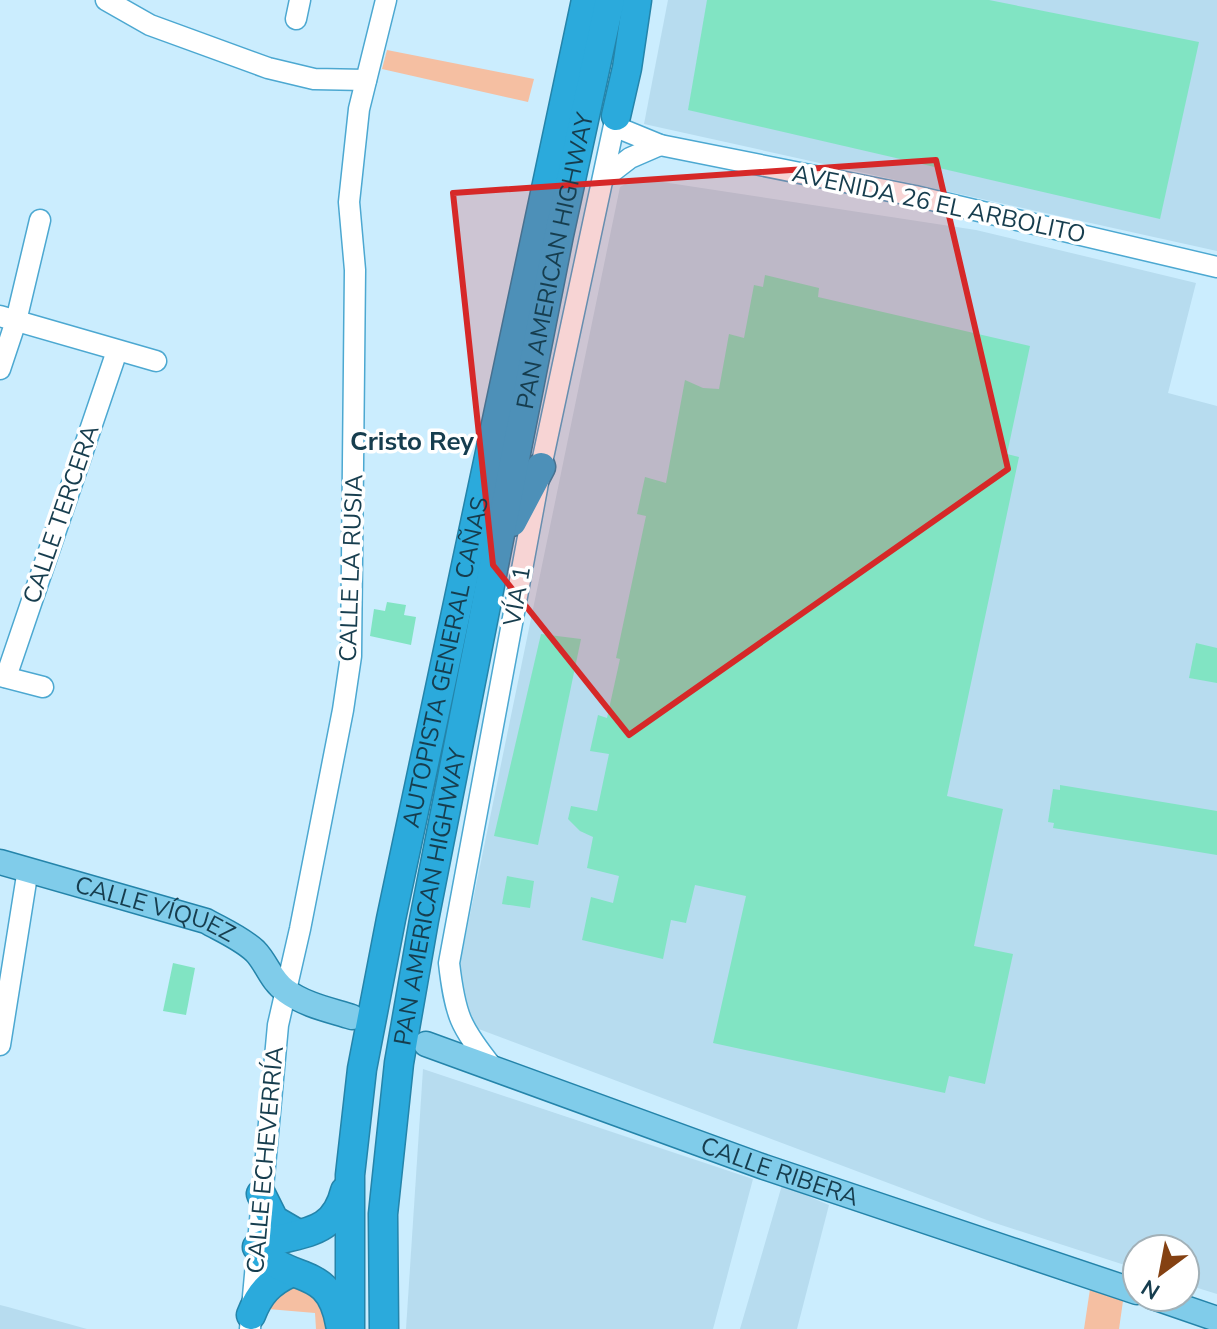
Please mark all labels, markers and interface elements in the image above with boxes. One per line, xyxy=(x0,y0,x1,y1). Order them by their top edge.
street label: PAN AMERICAN HIGHWAY xyxy=(509,109,601,412)
street label: AVENIDA 26 EL ARBOLITO xyxy=(789,157,1089,251)
street label: CALLE TERCERA xyxy=(15,420,107,608)
district label: Cristo Rey xyxy=(350,424,474,459)
street label: CALLE LA RUSIA xyxy=(332,473,370,662)
street label: AUTOPISTA GENERAL CAÑAS xyxy=(395,494,496,831)
street label: VÍA 1 xyxy=(496,563,538,630)
street label: PAN AMERICAN HIGHWAY xyxy=(386,745,474,1048)
street label: CALLE VÍQUEZ xyxy=(71,868,241,950)
street label: CALLE ECHEVERRÍA xyxy=(239,1045,291,1275)
street label: CALLE RIBERA xyxy=(696,1129,863,1214)
north arrow xyxy=(1121,1233,1201,1313)
text: N xyxy=(1136,1272,1166,1306)

